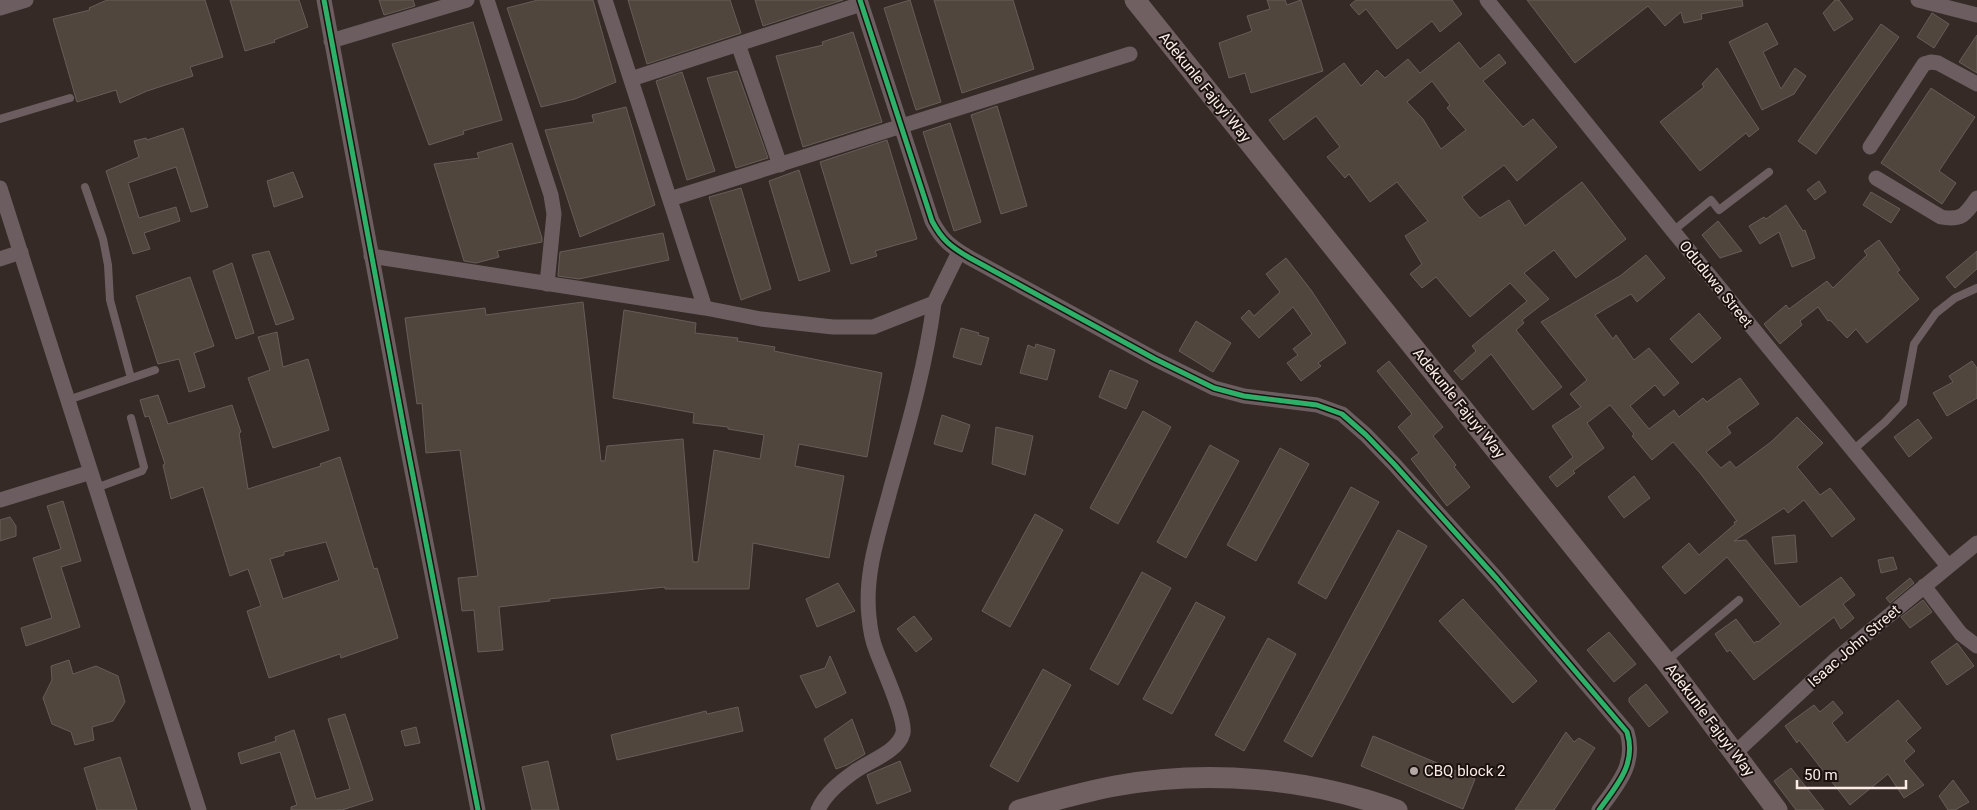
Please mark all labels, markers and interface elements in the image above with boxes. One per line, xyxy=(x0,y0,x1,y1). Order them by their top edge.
street label: Adekunle Fajuyi Way xyxy=(1155,28,1255,146)
street label: Oduduwa Street xyxy=(1675,237,1757,331)
street label: Adekunle Fajuyi Way xyxy=(1409,344,1509,462)
street label: Isaac John Street xyxy=(1804,601,1904,691)
street label: Adekunle Fajuyi Way xyxy=(1662,660,1758,780)
scale bar xyxy=(1797,758,1906,790)
place label: CBQ block 2 xyxy=(1424,762,1505,780)
marker: CBQ block 2 xyxy=(1408,765,1420,777)
text: 50 m xyxy=(1804,766,1838,784)

